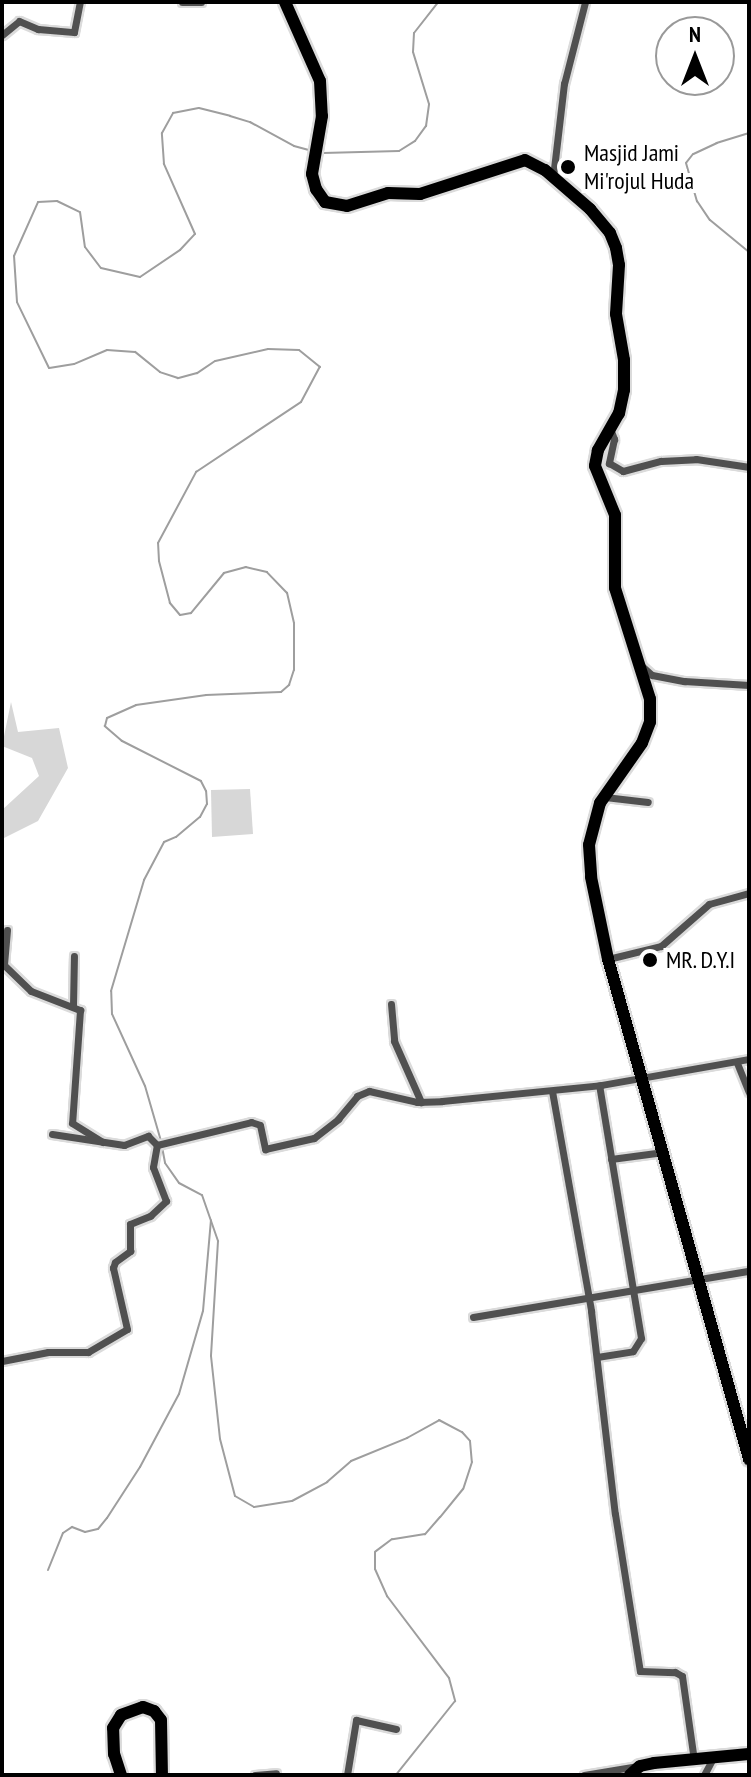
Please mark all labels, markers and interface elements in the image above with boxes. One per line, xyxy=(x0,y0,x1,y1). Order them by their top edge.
north arrow xyxy=(655,16,735,96)
text: N xyxy=(689,20,701,48)
place label: Masjid Jami Mi'rojul Huda xyxy=(584,139,694,195)
marker: Masjid Jami Mi'rojul Huda xyxy=(559,158,577,176)
place label: MR. D.Y.I xyxy=(666,946,737,974)
marker: MR. D.Y.I xyxy=(641,951,659,969)

